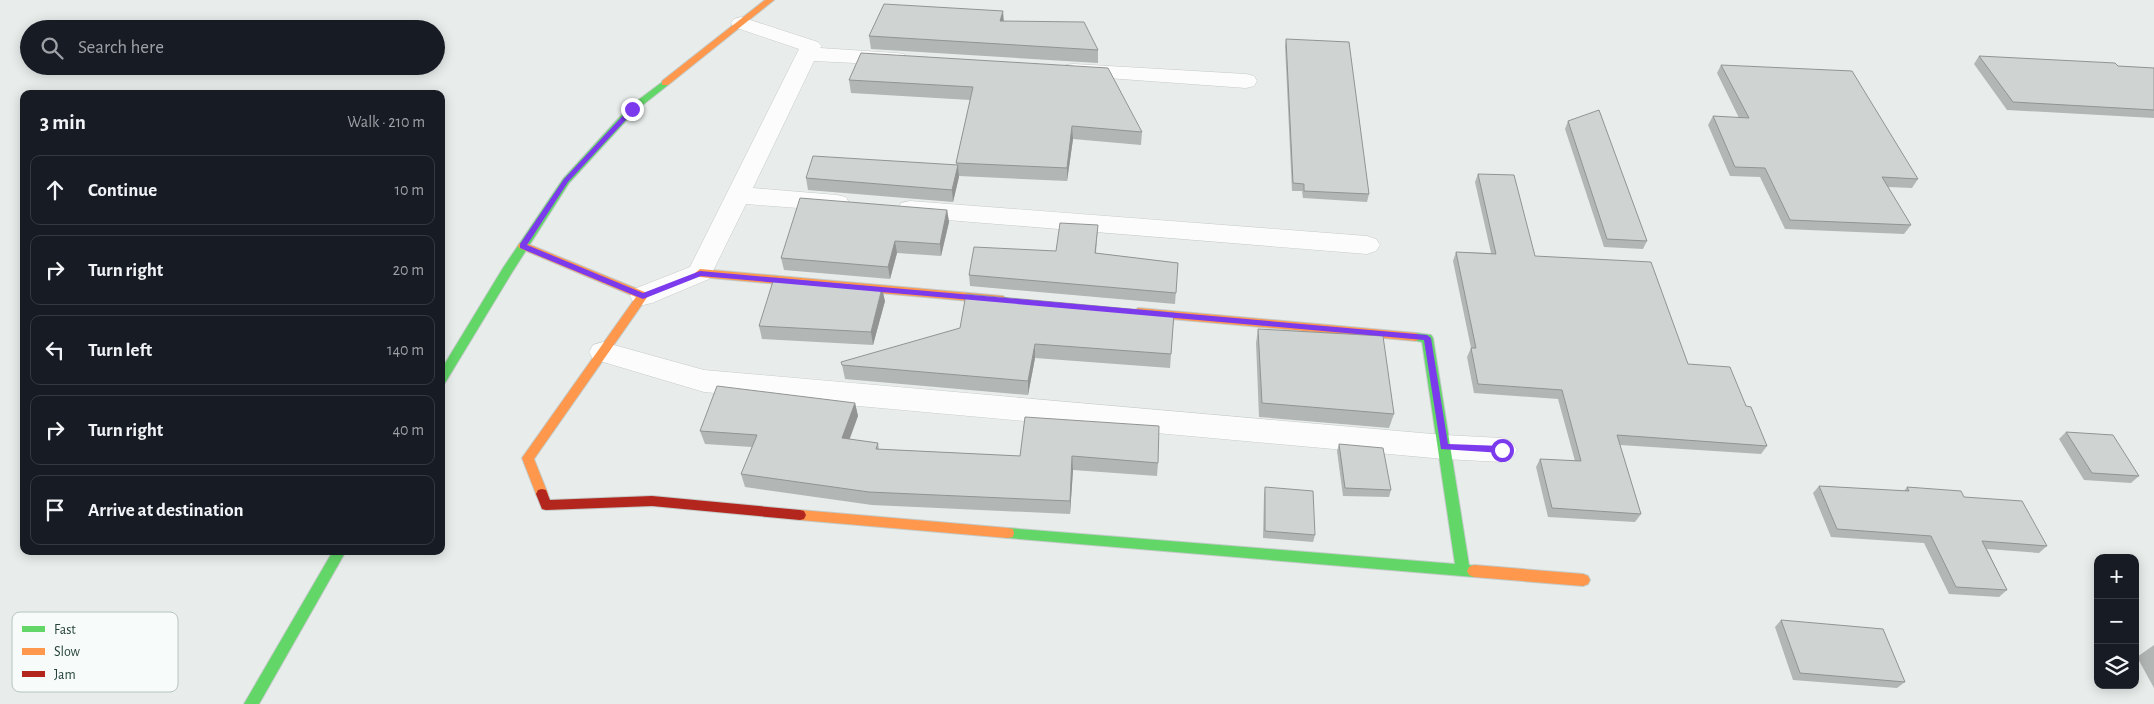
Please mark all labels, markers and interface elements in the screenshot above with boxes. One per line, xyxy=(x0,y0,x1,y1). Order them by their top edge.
search box xyxy=(20,20,445,75)
icon: search xyxy=(38,34,66,62)
text: Search here xyxy=(78,38,164,57)
route end xyxy=(621,98,644,121)
text: 3 min xyxy=(40,112,86,133)
text: Walk · 210 m xyxy=(347,114,425,130)
icon: ahead xyxy=(41,176,69,204)
text: Continue xyxy=(88,181,157,200)
text: 10 m xyxy=(395,182,424,198)
icon: right xyxy=(41,256,69,284)
text: Turn right xyxy=(88,261,163,280)
text: 20 m xyxy=(393,262,424,278)
icon: left xyxy=(41,336,69,364)
text: Turn left xyxy=(88,341,152,360)
text: 140 m xyxy=(387,342,424,358)
icon: right xyxy=(41,416,69,444)
text: Turn right xyxy=(88,421,163,440)
text: 40 m xyxy=(392,422,424,438)
route start xyxy=(1491,439,1514,462)
icon: arrive xyxy=(41,496,69,524)
text: Arrive at destination xyxy=(88,501,244,520)
map controls xyxy=(2094,554,2139,689)
button: + xyxy=(2094,554,2139,599)
button: − xyxy=(2094,599,2139,644)
legend xyxy=(12,612,178,692)
text: Fast xyxy=(54,623,76,637)
button: layers xyxy=(2094,644,2139,689)
text: Slow xyxy=(54,645,81,659)
text: Jam xyxy=(54,668,76,682)

